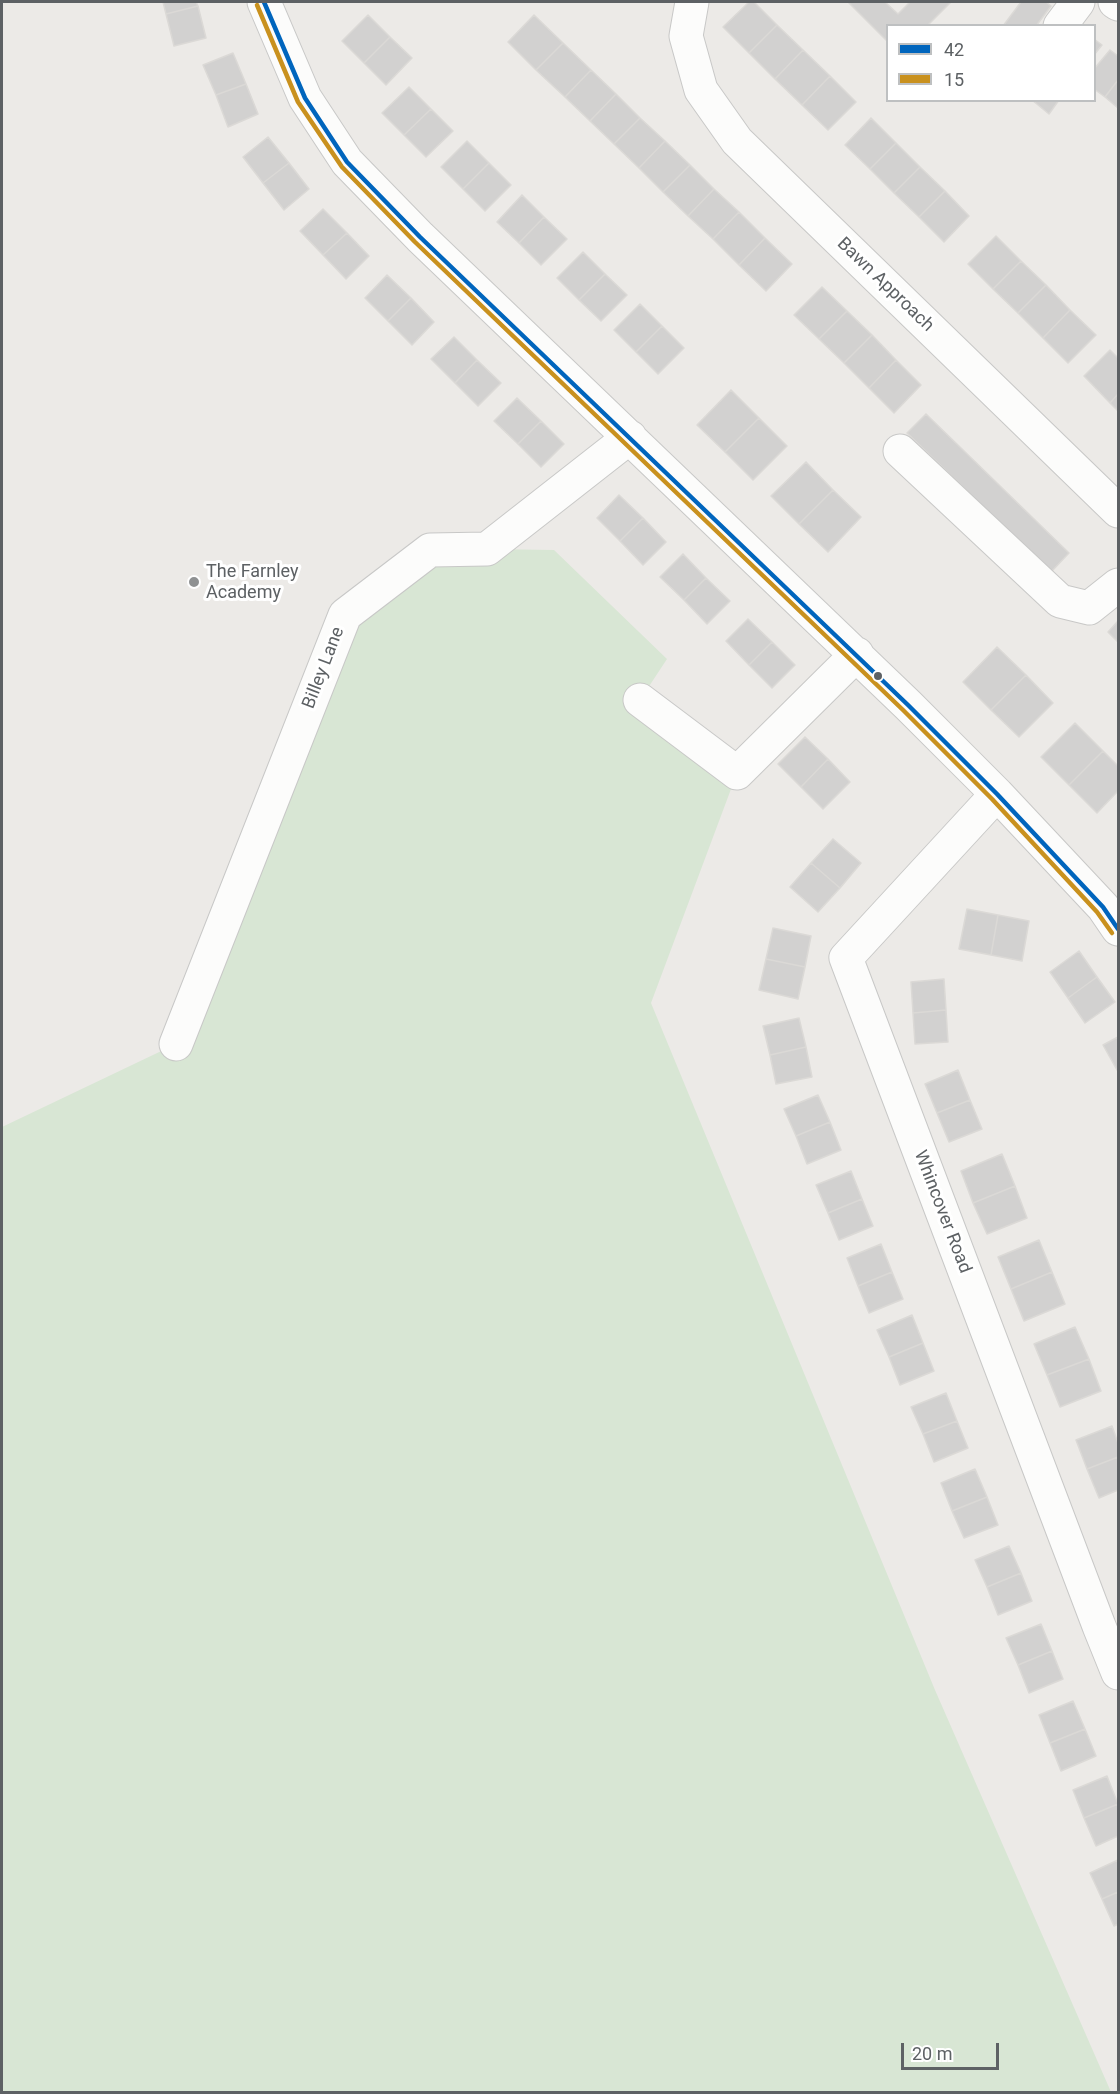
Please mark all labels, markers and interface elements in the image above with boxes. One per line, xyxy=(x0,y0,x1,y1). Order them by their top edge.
legend xyxy=(886,24,1096,102)
text: 42 xyxy=(944,39,964,60)
text: 15 xyxy=(944,69,964,90)
street label: Bawn Approach xyxy=(832,233,938,337)
place label: The Farnley Academy xyxy=(206,561,298,604)
marker: The Farnley Academy xyxy=(187,575,201,589)
street label: Billey Lane xyxy=(299,624,349,712)
unlabelled marker xyxy=(872,670,884,682)
street label: Whincover Road xyxy=(909,1148,975,1276)
scale bar xyxy=(904,2031,1002,2069)
text: 20 m xyxy=(912,2043,952,2064)

